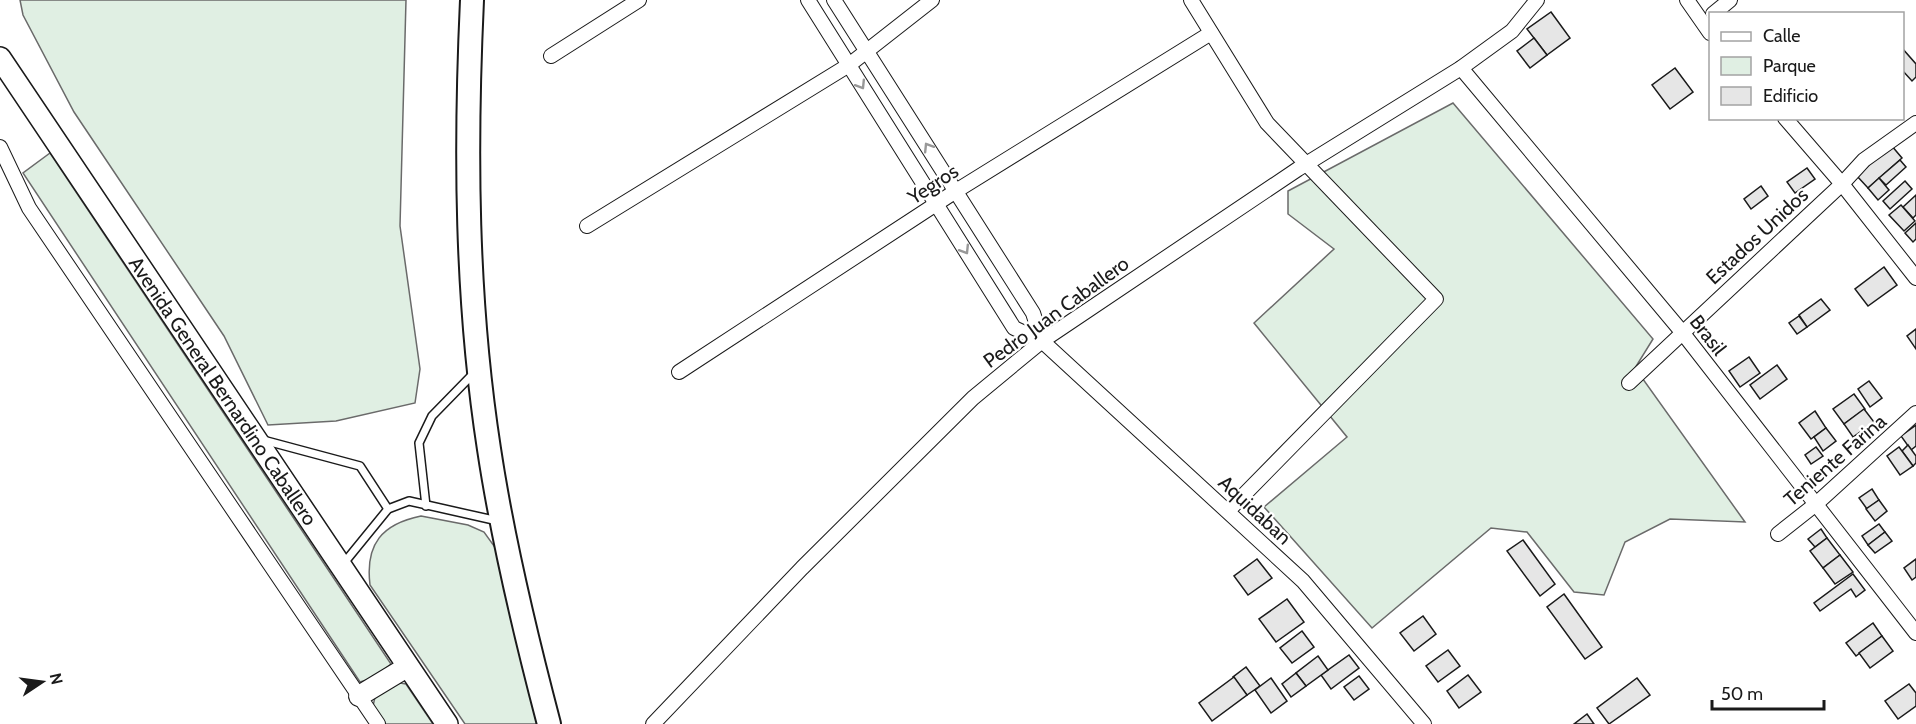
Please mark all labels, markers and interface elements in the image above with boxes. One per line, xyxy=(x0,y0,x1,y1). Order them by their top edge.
legend xyxy=(1709,12,1904,120)
text: Calle xyxy=(1763,25,1800,47)
text: Parque xyxy=(1763,55,1816,77)
one-way arrow xyxy=(854,79,866,89)
text: Edificio xyxy=(1763,85,1818,107)
one-way arrow xyxy=(923,143,935,153)
street label: Yegros xyxy=(902,159,963,210)
street label: Estados Unidos xyxy=(1701,183,1813,289)
one-way arrow xyxy=(958,244,970,254)
street label: Pedro Juan Caballero xyxy=(979,251,1133,373)
street label: Avenida General Bernardino Caballero xyxy=(124,252,322,530)
street label: Brasil xyxy=(1685,310,1731,360)
street label: Teniente Farina xyxy=(1779,409,1891,511)
street label: Aquidaban xyxy=(1214,470,1296,550)
north arrow xyxy=(12,652,72,712)
text: N xyxy=(46,671,67,686)
scale bar xyxy=(1712,673,1824,711)
text: 50 m xyxy=(1721,683,1763,705)

